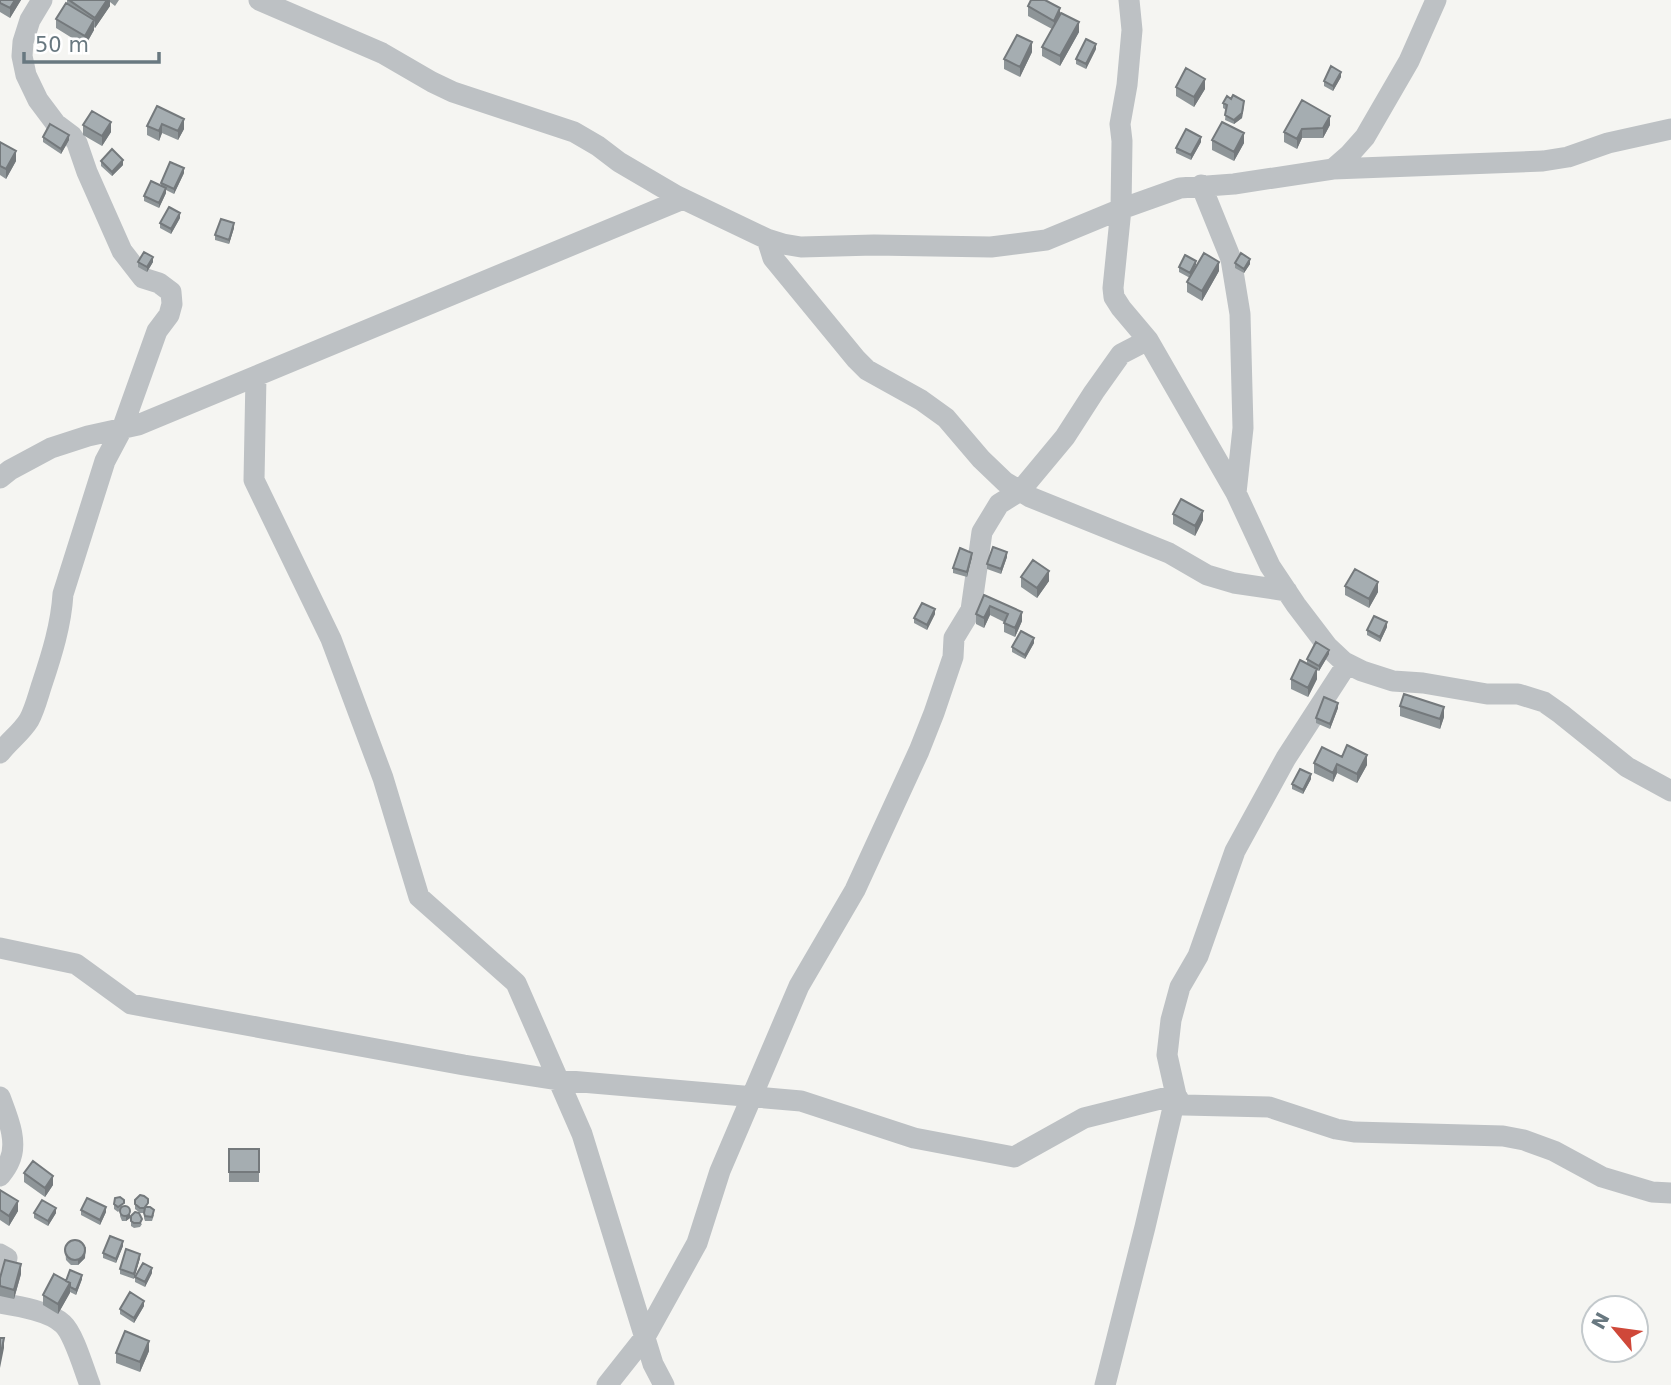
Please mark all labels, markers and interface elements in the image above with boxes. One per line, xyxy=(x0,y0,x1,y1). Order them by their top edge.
scale bar xyxy=(24,21,159,65)
text: 50 m xyxy=(35,33,89,57)
north arrow xyxy=(1580,1294,1650,1364)
text: N xyxy=(1587,1308,1614,1333)

